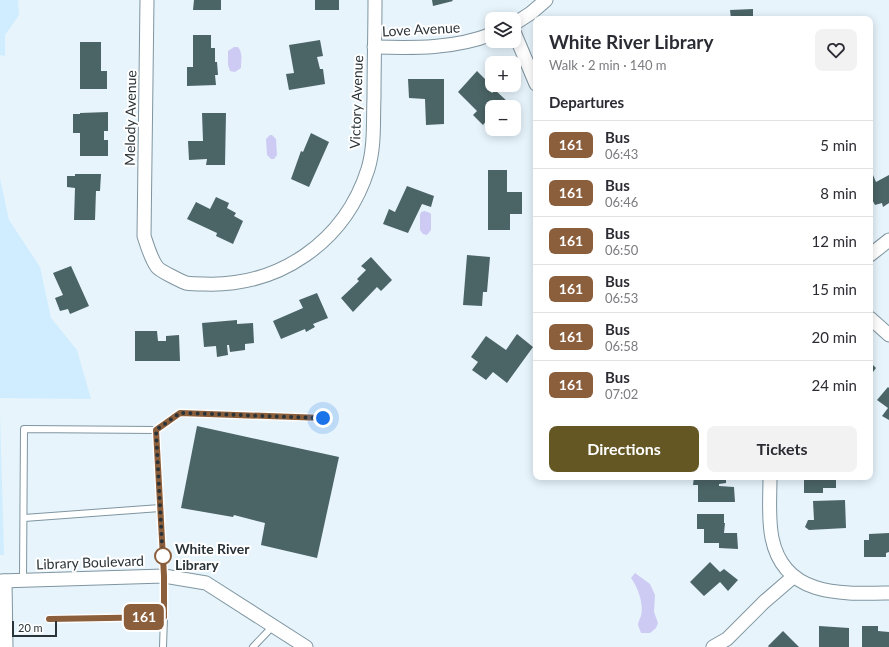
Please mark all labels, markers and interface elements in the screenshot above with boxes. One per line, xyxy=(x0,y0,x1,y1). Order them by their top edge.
map controls xyxy=(485,12,521,136)
button: layers xyxy=(485,12,521,48)
street label: Love Avenue xyxy=(381,18,461,40)
button: heart xyxy=(815,29,857,71)
text: White River Library xyxy=(549,30,713,53)
street label: Victory Avenue xyxy=(346,55,366,149)
button: + xyxy=(485,56,521,92)
text: Walk · 2 min · 140 m xyxy=(549,57,667,73)
street label: Melody Avenue xyxy=(121,70,139,166)
text: Departures xyxy=(549,93,624,111)
button: − xyxy=(485,100,521,136)
text: Bus xyxy=(605,128,630,146)
text: 161 xyxy=(559,136,583,153)
text: 5 min xyxy=(820,136,857,154)
text: 06:43 xyxy=(605,146,638,162)
text: Bus xyxy=(605,176,630,194)
text: 161 xyxy=(559,184,583,201)
text: 8 min xyxy=(820,184,857,202)
text: 06:46 xyxy=(605,194,638,210)
text: Bus xyxy=(605,224,630,242)
text: 161 xyxy=(559,232,583,249)
text: 12 min xyxy=(811,232,857,250)
text: 06:50 xyxy=(605,242,638,258)
text: Bus xyxy=(605,272,630,290)
text: 161 xyxy=(559,280,583,297)
text: 15 min xyxy=(811,280,857,298)
text: 06:53 xyxy=(605,290,638,306)
text: Bus xyxy=(605,320,630,338)
text: 161 xyxy=(559,328,583,345)
text: 20 min xyxy=(811,328,857,346)
text: 06:58 xyxy=(605,338,638,354)
text: Bus xyxy=(605,368,630,386)
text: 161 xyxy=(559,376,583,393)
text: 24 min xyxy=(811,376,857,394)
text: 07:02 xyxy=(605,386,638,402)
your location xyxy=(313,408,333,428)
button: Directions xyxy=(549,426,699,472)
button: Tickets xyxy=(707,426,857,472)
place label: White River Library xyxy=(175,540,250,573)
marker: White River Library xyxy=(154,547,172,565)
street label: Library Boulevard xyxy=(36,552,144,572)
line badge: 161 xyxy=(121,604,167,630)
text: 161 xyxy=(132,608,156,625)
scale bar xyxy=(12,619,57,638)
text: 20 m xyxy=(18,621,43,634)

